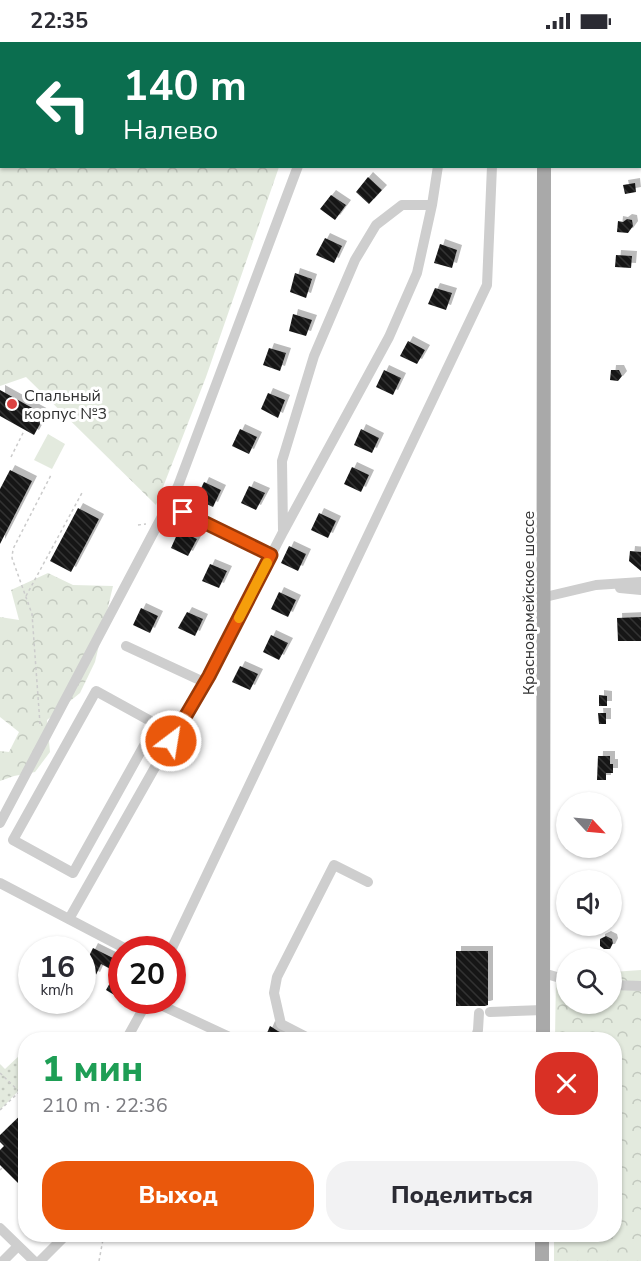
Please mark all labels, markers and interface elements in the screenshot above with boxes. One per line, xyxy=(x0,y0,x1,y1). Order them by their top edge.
text: 22:35 xyxy=(30,6,88,36)
text: 140 m xyxy=(123,58,247,115)
icon: left xyxy=(24,66,102,144)
text: Налево xyxy=(123,112,218,149)
place label: Спальный корпус №3 xyxy=(24,385,107,425)
marker: Спальный корпус №3 xyxy=(5,397,19,411)
pin xyxy=(157,486,208,537)
icon: arrive xyxy=(166,495,199,528)
street label: Красноармейское шоссе xyxy=(518,511,540,695)
position arrow xyxy=(139,709,203,773)
north arrow xyxy=(556,792,622,858)
map controls xyxy=(556,792,622,1014)
button: sound xyxy=(556,870,622,936)
speed limit sign: 20 xyxy=(108,936,186,1014)
text: 16 xyxy=(39,947,75,988)
button: search xyxy=(556,948,622,1014)
text: km/h xyxy=(40,980,74,1000)
text: 1 мин xyxy=(42,1045,143,1094)
button: close xyxy=(535,1052,598,1115)
text: 210 m · 22:36 xyxy=(42,1092,168,1119)
button: Выход xyxy=(42,1161,314,1230)
button: Поделиться xyxy=(326,1161,598,1230)

